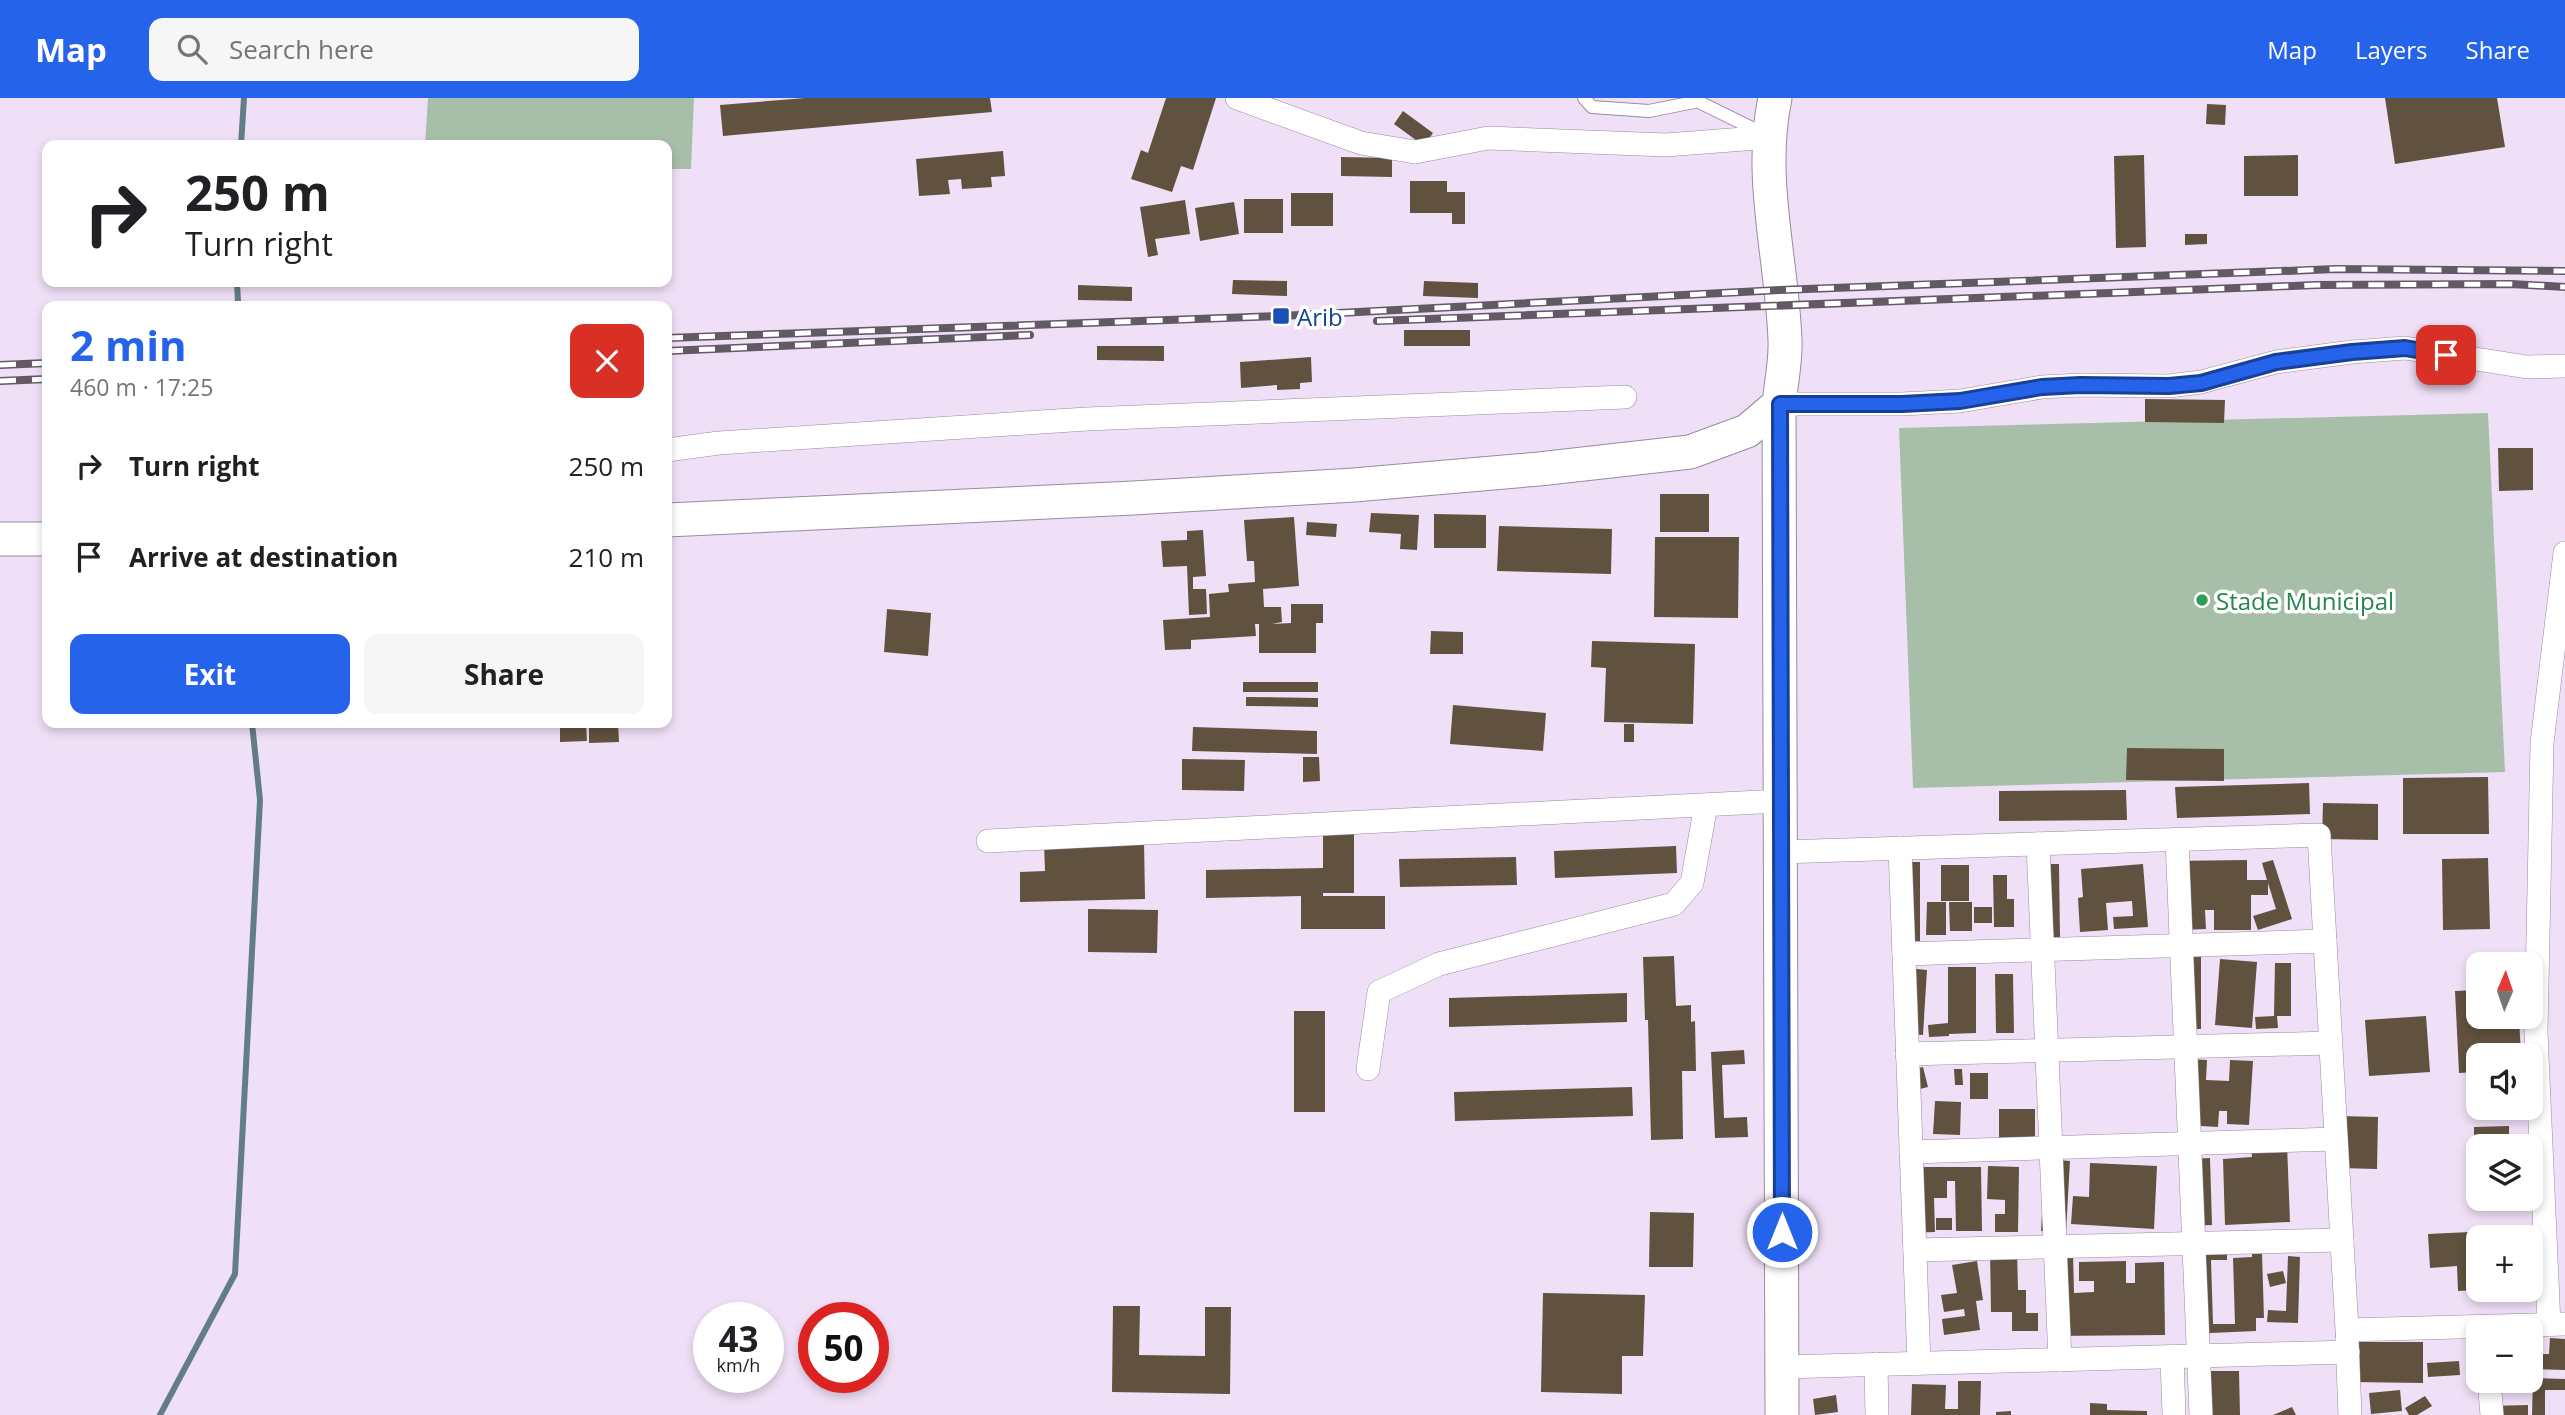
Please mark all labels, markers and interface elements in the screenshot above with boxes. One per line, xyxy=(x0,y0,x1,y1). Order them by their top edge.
search box xyxy=(149,18,639,81)
text: Map xyxy=(35,27,107,72)
icon: search xyxy=(173,30,211,68)
text: Search here xyxy=(229,31,374,67)
text: Map xyxy=(2267,33,2317,66)
text: Layers xyxy=(2355,33,2428,66)
text: Share xyxy=(2466,33,2530,66)
text: 250 m xyxy=(185,159,330,225)
icon: right xyxy=(70,168,161,259)
text: Turn right xyxy=(185,222,333,265)
place label: Arib xyxy=(1297,300,1343,333)
marker: Arib xyxy=(1271,306,1291,326)
text: 2 min xyxy=(70,316,187,373)
button: close xyxy=(570,324,644,398)
pin xyxy=(2416,325,2476,385)
icon: arrive xyxy=(2427,336,2465,374)
text: 460 m · 17:25 xyxy=(70,371,213,403)
icon: right xyxy=(70,447,108,485)
text: Turn right xyxy=(129,448,260,484)
text: 250 m xyxy=(569,448,644,484)
icon: arrive xyxy=(70,538,108,576)
text: Arrive at destination xyxy=(129,539,398,575)
text: 210 m xyxy=(569,539,644,575)
place label: Stade Municipal xyxy=(2216,584,2394,617)
marker: Stade Municipal xyxy=(2194,592,2210,608)
button: Exit xyxy=(70,634,350,714)
button: Share xyxy=(364,634,644,714)
north arrow xyxy=(2466,952,2543,1029)
map controls xyxy=(2466,952,2543,1393)
button: sound xyxy=(2466,1043,2543,1120)
button: layers xyxy=(2466,1134,2543,1211)
position arrow xyxy=(1745,1195,1819,1269)
button: + xyxy=(2466,1225,2543,1302)
speed limit sign: 50 xyxy=(798,1302,889,1393)
text: 43 xyxy=(718,1315,759,1362)
button: − xyxy=(2466,1316,2543,1393)
text: km/h xyxy=(717,1353,760,1377)

